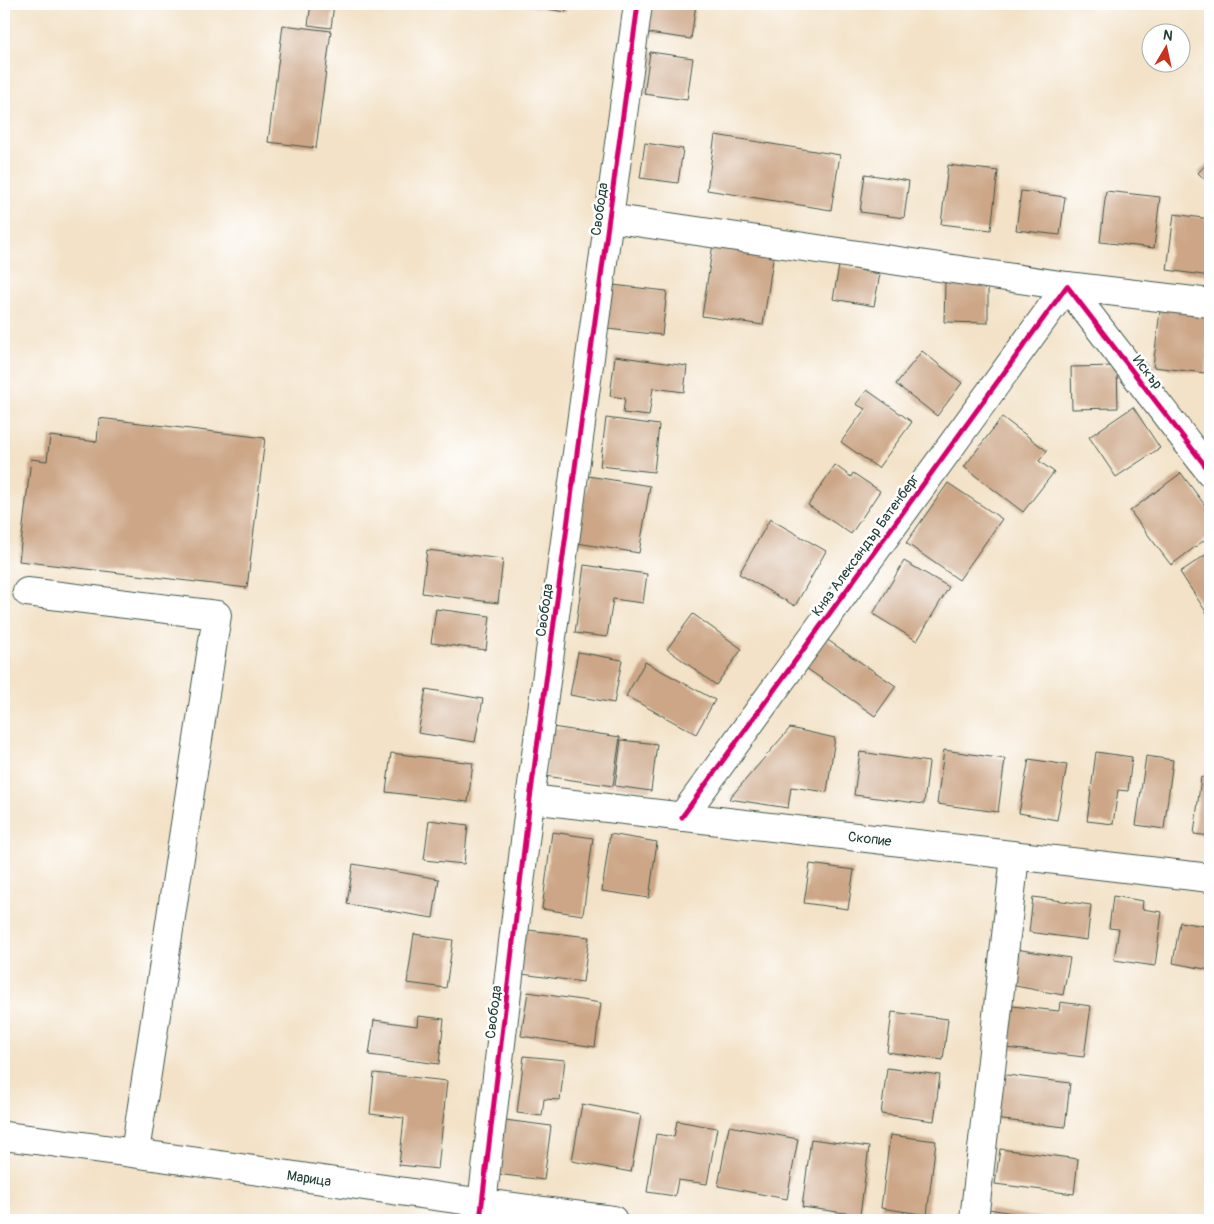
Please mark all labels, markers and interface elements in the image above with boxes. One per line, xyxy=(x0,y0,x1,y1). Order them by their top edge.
north arrow xyxy=(1142,22,1192,72)
text: N xyxy=(1162,27,1174,45)
street label: Свобода xyxy=(587,181,612,237)
street label: Искър xyxy=(1129,352,1166,393)
street label: Княз Александър Батенберг xyxy=(808,471,923,620)
street label: Свобода xyxy=(532,582,557,638)
street label: Скопие xyxy=(847,828,892,850)
street label: Свобода xyxy=(482,984,505,1040)
street label: Марица xyxy=(286,1167,332,1190)

